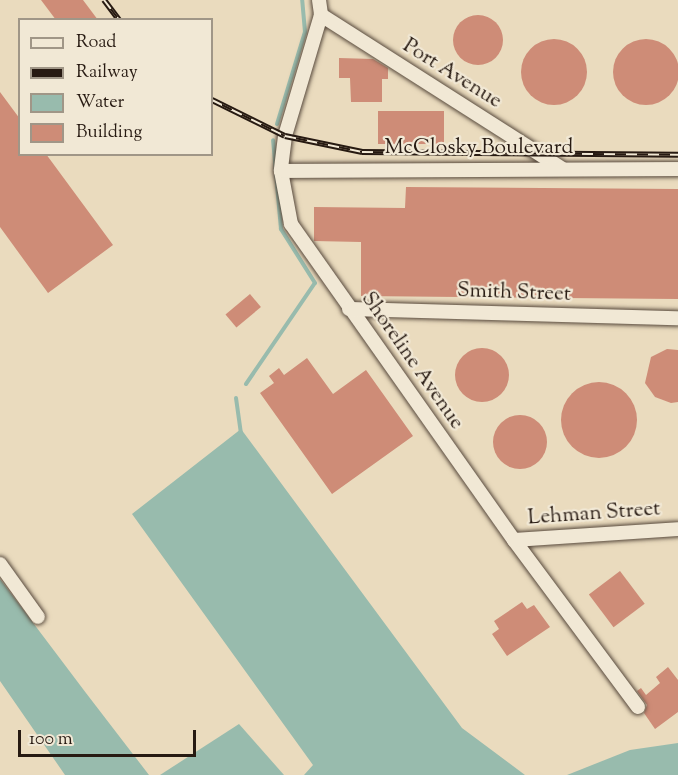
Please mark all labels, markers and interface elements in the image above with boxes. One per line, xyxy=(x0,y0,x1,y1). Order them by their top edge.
legend xyxy=(18,18,213,156)
text: Road xyxy=(76,30,116,56)
street label: Port Avenue xyxy=(398,34,506,114)
text: Railway xyxy=(76,60,138,86)
text: Water xyxy=(76,90,124,116)
text: Building xyxy=(76,120,142,146)
street label: McClosky Boulevard xyxy=(385,135,573,161)
street label: Smith Street xyxy=(457,278,571,308)
street label: Shoreline Avenue xyxy=(355,287,469,435)
street label: Lehman Street xyxy=(527,497,661,531)
scale bar xyxy=(21,718,200,756)
text: 100 m xyxy=(29,727,73,753)

